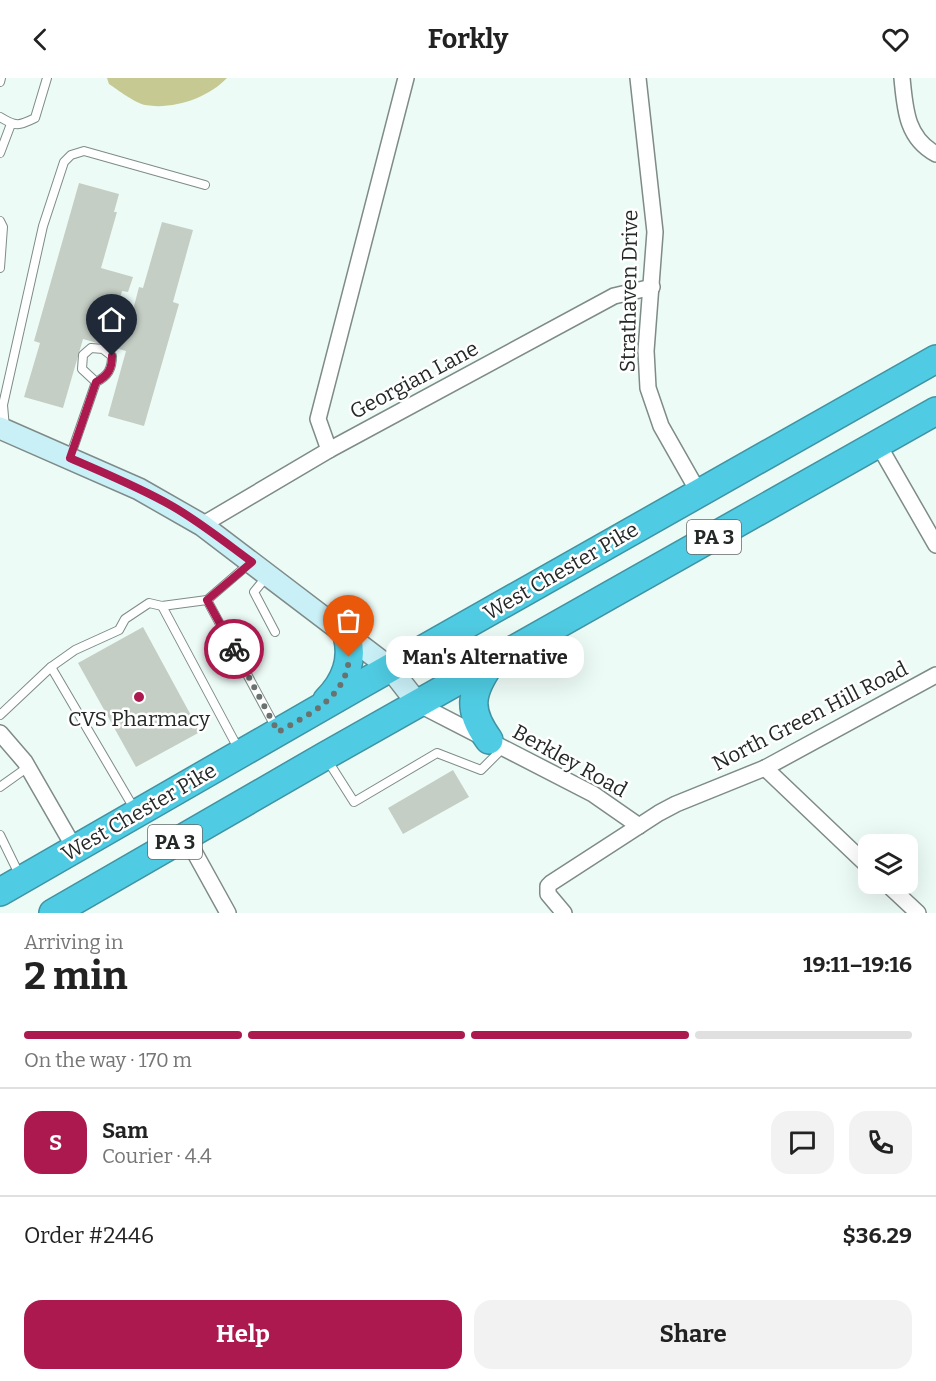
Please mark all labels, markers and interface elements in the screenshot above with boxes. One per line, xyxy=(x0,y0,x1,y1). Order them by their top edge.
icon: back xyxy=(24,23,57,56)
text: Forkly xyxy=(428,23,508,55)
icon: heart xyxy=(879,23,912,56)
street label: Strathaven Drive xyxy=(615,209,643,373)
pin xyxy=(86,294,137,356)
icon: home xyxy=(95,303,128,336)
street label: Georgian Lane xyxy=(345,335,483,425)
street label: West Chester Pike xyxy=(479,516,643,626)
road number: PA 3 xyxy=(687,520,741,554)
pin xyxy=(323,595,374,657)
icon: bag xyxy=(332,604,365,637)
courier xyxy=(204,619,264,679)
icon: bike xyxy=(218,633,251,666)
callout: Man's Alternative xyxy=(385,636,583,678)
text: Man's Alternative xyxy=(402,645,568,669)
street label: North Green Hill Road xyxy=(708,655,912,777)
marker: CVS Pharmacy xyxy=(132,690,146,704)
place label: CVS Pharmacy xyxy=(68,706,211,732)
street label: Berkley Road xyxy=(508,719,632,803)
street label: West Chester Pike xyxy=(57,757,221,867)
road number: PA 3 xyxy=(148,825,202,859)
map controls xyxy=(858,834,918,894)
button: layers xyxy=(858,834,918,894)
text: Arriving in xyxy=(24,930,123,954)
text: 19:11–19:16 xyxy=(803,951,912,978)
text: 2 min xyxy=(24,953,128,999)
text: On the way · 170 m xyxy=(24,1048,192,1072)
button: chat xyxy=(771,1111,834,1174)
button: phone xyxy=(849,1111,912,1174)
text: Sam xyxy=(102,1117,148,1144)
text: S xyxy=(49,1129,62,1156)
text: Courier · 4.4 xyxy=(102,1144,212,1168)
text: Order #2446 xyxy=(24,1222,154,1249)
text: $36.29 xyxy=(842,1222,912,1249)
button: Help xyxy=(24,1300,462,1369)
button: Share xyxy=(474,1300,912,1369)

